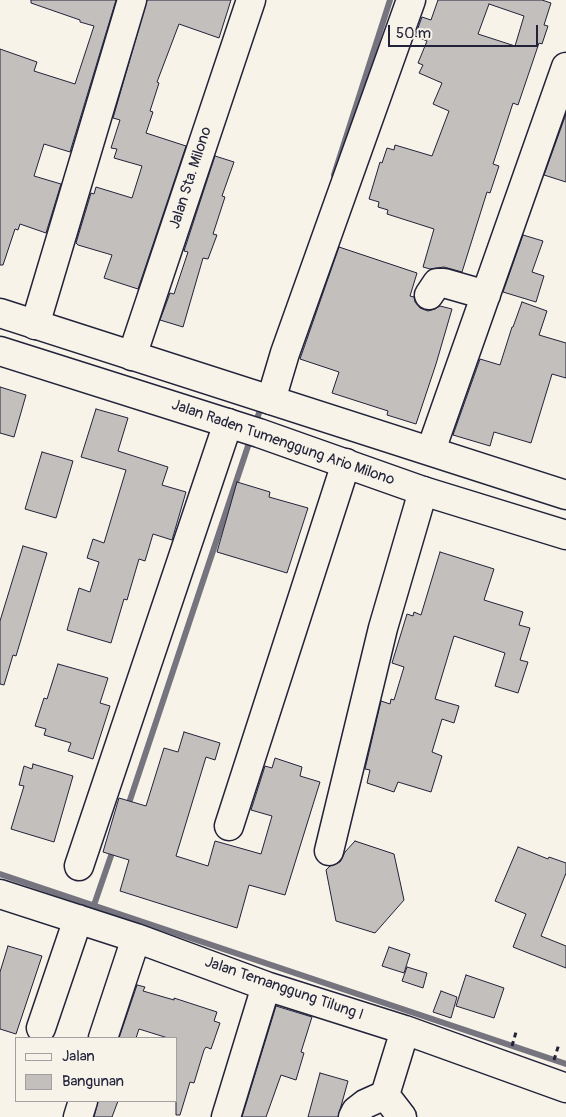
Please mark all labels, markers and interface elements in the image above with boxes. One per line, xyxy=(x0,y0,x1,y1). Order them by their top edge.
scale bar xyxy=(391,15,541,47)
text: 50 m xyxy=(396,24,431,43)
street label: Jalan Sta. Milono xyxy=(166,125,216,231)
street label: Jalan Raden Tumenggung Ario Milono xyxy=(169,396,397,490)
street label: Jalan Temanggung Tilung I xyxy=(202,953,366,1025)
legend xyxy=(15,1037,178,1102)
text: Jalan xyxy=(62,1047,95,1066)
text: Bangunan xyxy=(62,1072,124,1091)

